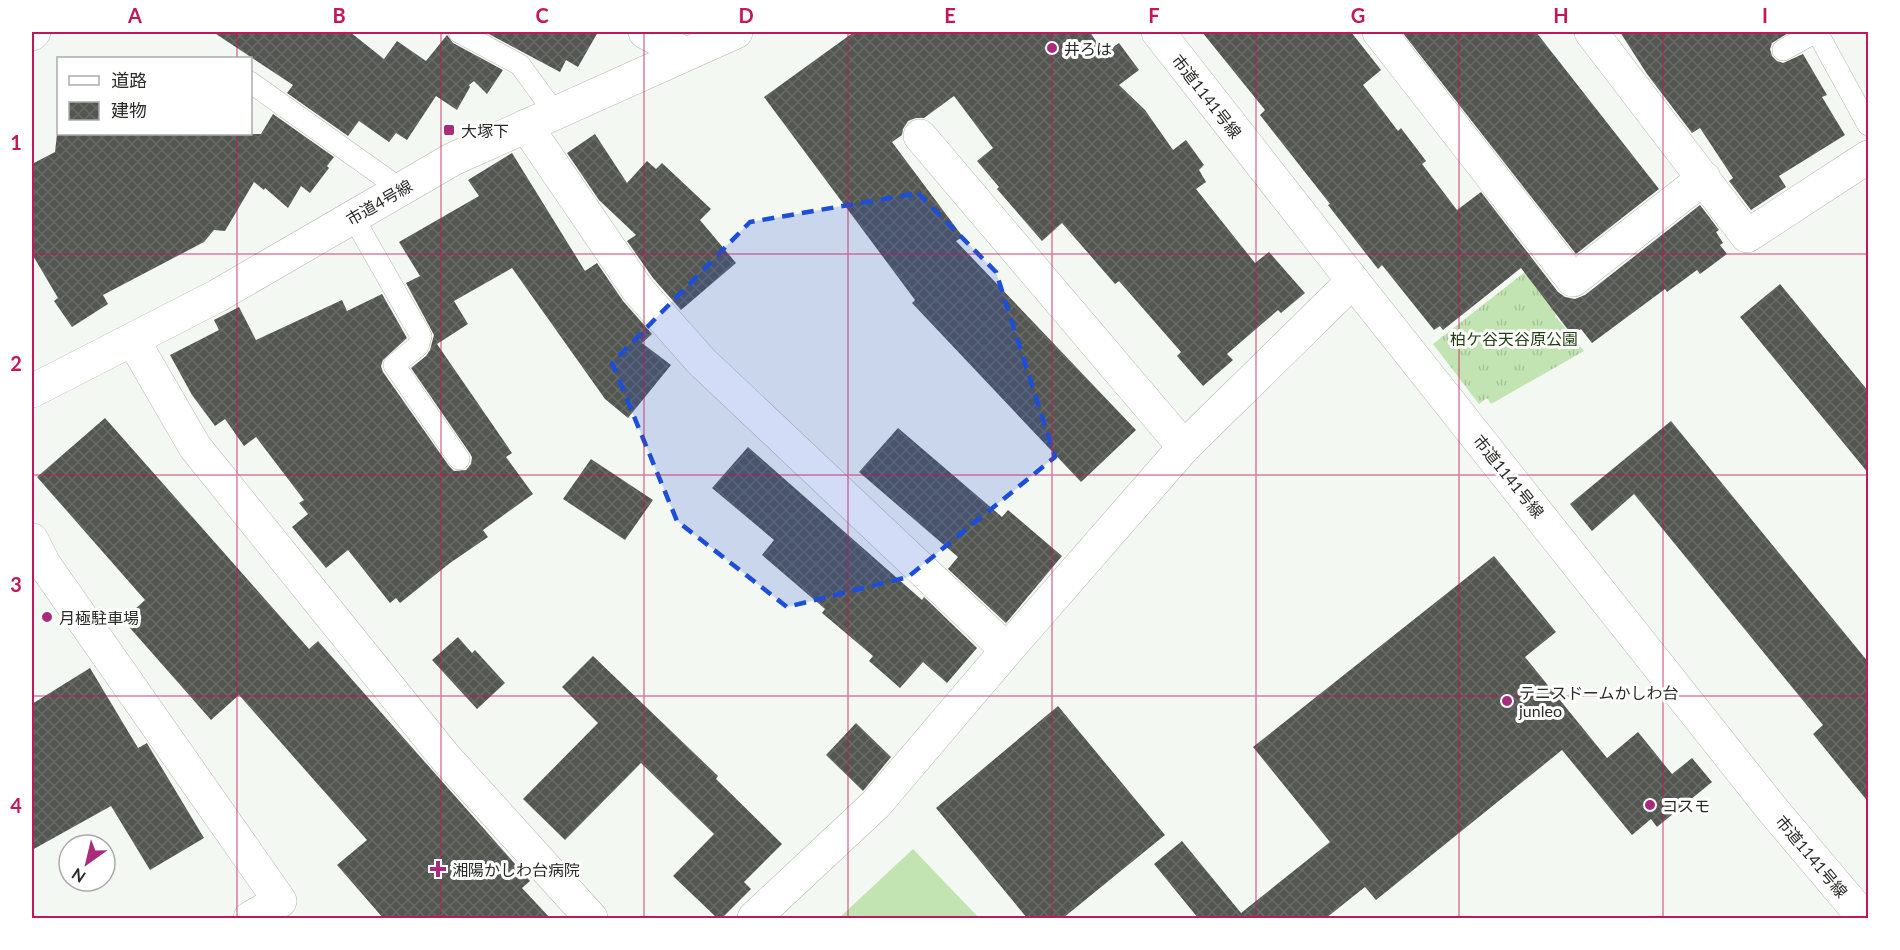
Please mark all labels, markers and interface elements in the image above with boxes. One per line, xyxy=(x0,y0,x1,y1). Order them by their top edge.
text: A xyxy=(127,3,142,27)
text: B xyxy=(332,3,346,27)
text: C xyxy=(535,3,549,27)
text: D xyxy=(738,3,754,27)
text: E xyxy=(944,3,956,27)
text: F xyxy=(1148,3,1160,27)
text: G xyxy=(1351,3,1365,27)
text: H xyxy=(1553,3,1569,27)
text: I xyxy=(1762,3,1768,27)
place label: 井ろは xyxy=(1064,39,1112,58)
marker: 井ろは xyxy=(1045,41,1059,55)
street label: 市道1141号線 xyxy=(1168,50,1246,142)
legend xyxy=(57,57,252,135)
text: 道路 xyxy=(111,69,147,91)
text: 建物 xyxy=(111,99,147,121)
place label: 大塚下 xyxy=(461,121,509,140)
marker: 大塚下 xyxy=(442,123,456,137)
text: 1 xyxy=(10,130,22,154)
street label: 市道4号線 xyxy=(343,175,415,229)
park label: 柏ケ谷天谷原公園 xyxy=(1450,329,1578,348)
text: 2 xyxy=(10,351,22,375)
street label: 市道1141号線 xyxy=(1470,431,1548,521)
text: 3 xyxy=(10,572,22,596)
place label: 月極駐車場 xyxy=(59,608,139,627)
marker: 月極駐車場 xyxy=(40,610,54,624)
place label: テニスドームかしわ台 junleo xyxy=(1518,683,1679,720)
marker: テニスドームかしわ台 junleo xyxy=(1500,694,1514,708)
text: 4 xyxy=(10,793,22,817)
place label: コスモ xyxy=(1662,796,1710,815)
marker: コスモ xyxy=(1643,798,1657,812)
street label: 市道1141号線 xyxy=(1772,811,1852,901)
north arrow xyxy=(57,833,117,893)
marker: 湘陽かしわ台病院 xyxy=(429,860,447,878)
place label: 湘陽かしわ台病院 xyxy=(452,860,580,879)
text: N xyxy=(68,865,89,887)

